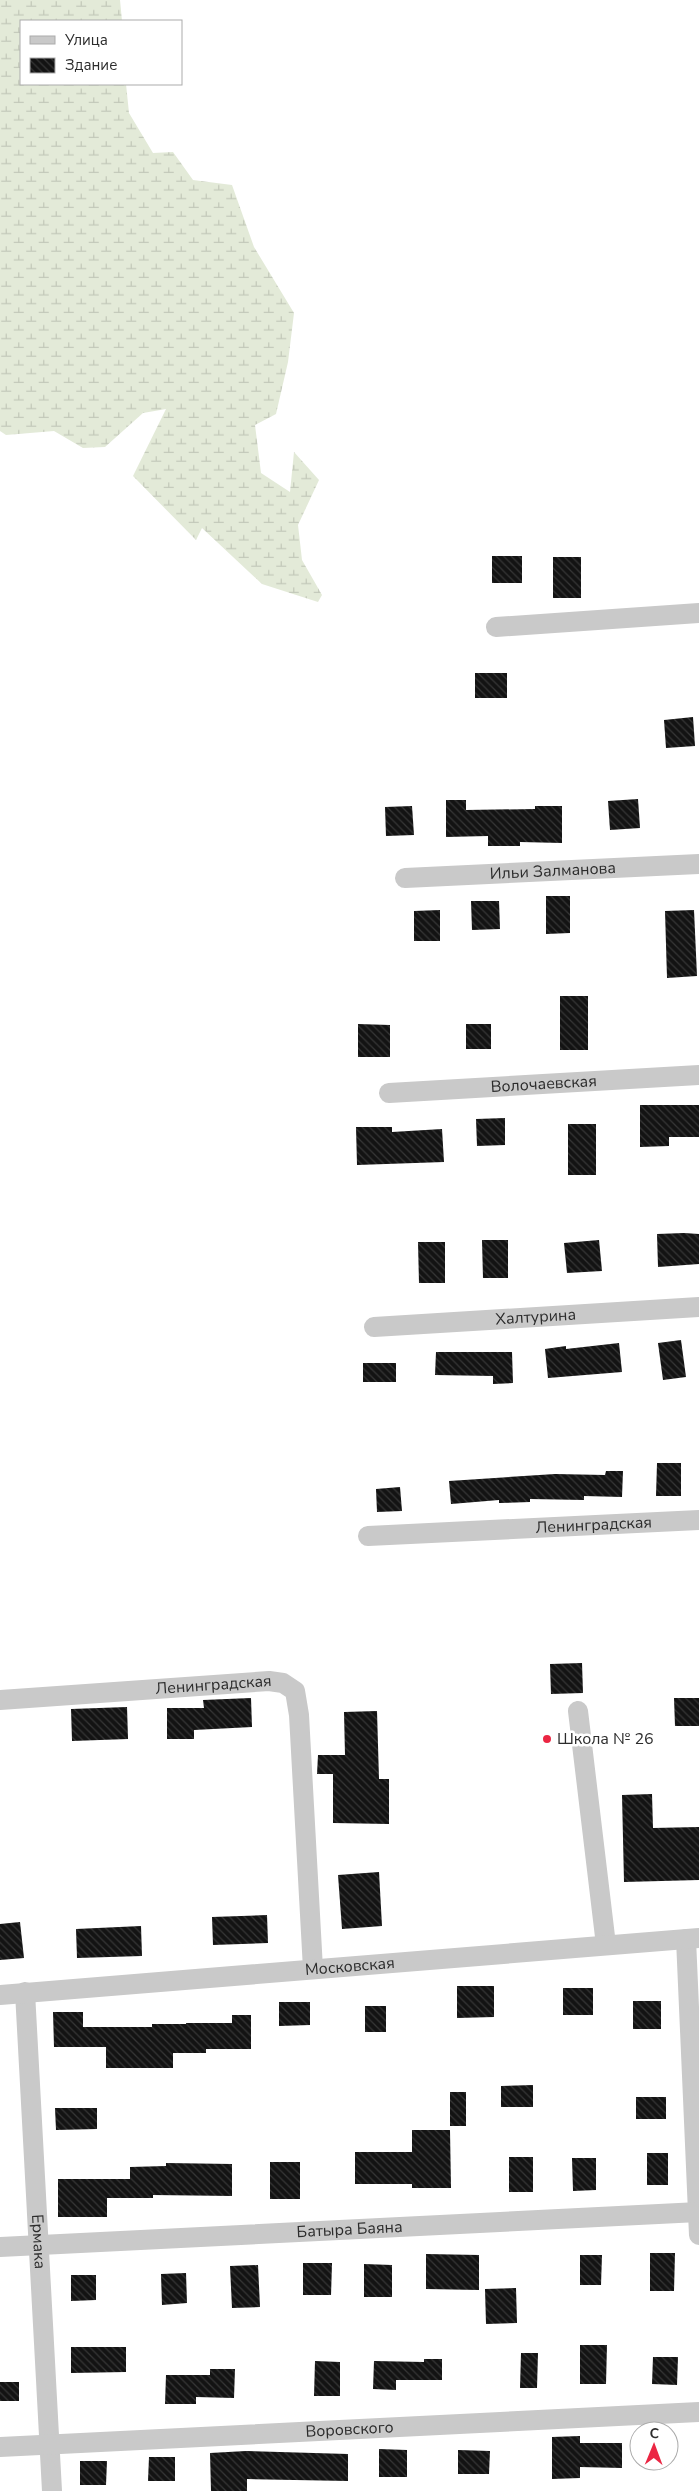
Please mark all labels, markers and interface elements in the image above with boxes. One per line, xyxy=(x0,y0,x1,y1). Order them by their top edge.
legend xyxy=(20,20,182,85)
text: Улица xyxy=(64,30,108,50)
text: Здание xyxy=(65,55,117,75)
street label: Ильи Залманова xyxy=(489,857,616,885)
street label: Волочаевская xyxy=(490,1070,597,1098)
street label: Халтурина xyxy=(495,1304,577,1331)
street label: Ленинградская xyxy=(535,1511,652,1539)
street label: Ленинградская xyxy=(155,1670,272,1700)
place label: Школа № 26 xyxy=(557,1728,654,1750)
marker: Школа № 26 xyxy=(541,1733,553,1745)
street label: Московская xyxy=(304,1952,395,1981)
street label: Ермака xyxy=(26,2214,51,2270)
street label: Батыра Баяна xyxy=(296,2216,403,2243)
street label: Воровского xyxy=(305,2416,394,2443)
north arrow xyxy=(629,2421,679,2471)
text: С xyxy=(649,2424,660,2443)

